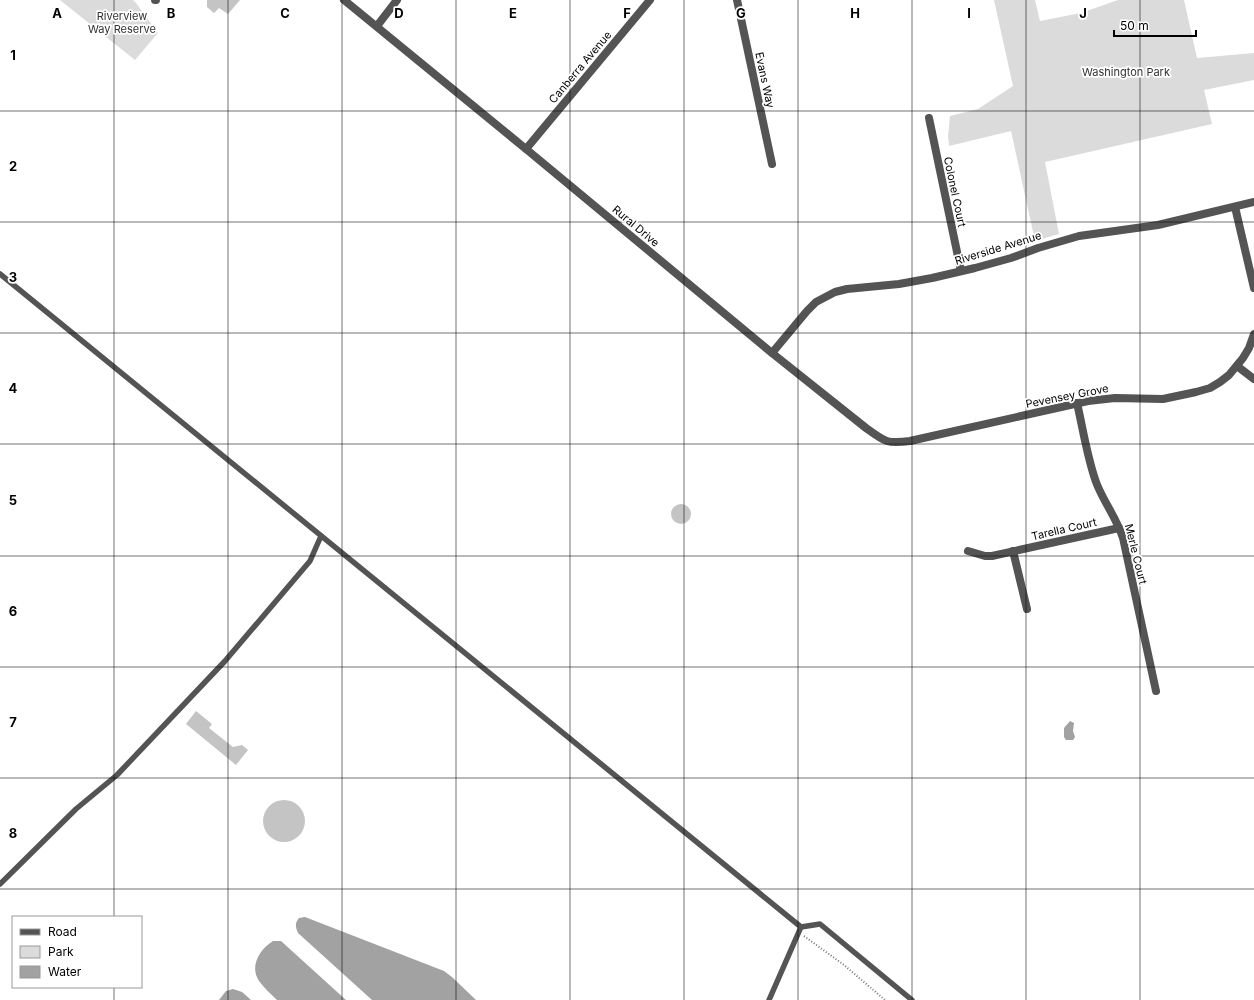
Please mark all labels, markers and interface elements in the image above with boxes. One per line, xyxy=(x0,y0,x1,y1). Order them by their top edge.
text: A xyxy=(52,5,62,21)
text: B xyxy=(167,5,176,21)
text: C xyxy=(280,5,290,21)
text: D xyxy=(394,5,404,21)
text: E xyxy=(509,5,517,21)
text: F xyxy=(623,5,631,21)
text: G xyxy=(736,5,746,21)
text: H xyxy=(850,5,860,21)
text: I xyxy=(967,5,971,21)
text: J xyxy=(1079,5,1087,21)
park label: Riverview Way Reserve xyxy=(88,9,156,36)
scale bar xyxy=(1114,12,1196,38)
text: 50 m xyxy=(1120,18,1149,33)
street label: Canberra Avenue xyxy=(546,28,614,106)
text: 1 xyxy=(10,47,16,63)
street label: Evans Way xyxy=(752,51,778,109)
park label: Washington Park xyxy=(1082,65,1170,79)
street label: Colonel Court xyxy=(941,156,969,229)
text: 2 xyxy=(9,158,17,174)
street label: Rural Drive xyxy=(610,202,662,250)
street label: Riverside Avenue xyxy=(953,228,1043,268)
text: 3 xyxy=(9,269,17,285)
text: 4 xyxy=(9,380,18,396)
street label: Pevensey Grove xyxy=(1024,381,1110,411)
text: 5 xyxy=(9,492,17,508)
street label: Tarella Court xyxy=(1030,515,1098,543)
street label: Merle Court xyxy=(1122,522,1150,586)
text: 6 xyxy=(9,603,17,619)
text: 7 xyxy=(9,714,17,730)
text: 8 xyxy=(9,825,17,841)
legend xyxy=(12,916,142,988)
text: Road xyxy=(48,924,77,939)
text: Park xyxy=(48,944,74,959)
text: Water xyxy=(48,964,82,979)

